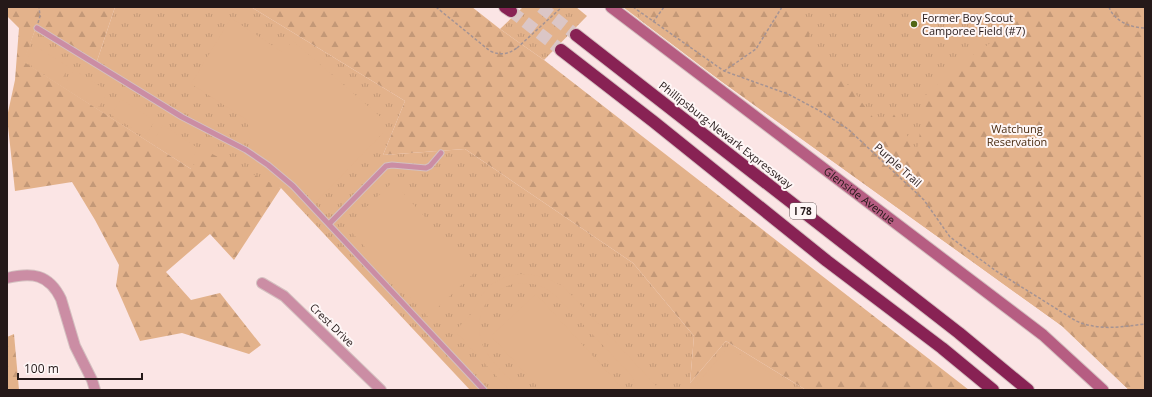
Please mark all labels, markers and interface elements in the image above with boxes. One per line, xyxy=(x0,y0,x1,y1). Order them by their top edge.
place label: Former Boy Scout Camporee Field (#7) xyxy=(922,10,1025,38)
marker: Former Boy Scout Camporee Field (#7) xyxy=(909,19,919,29)
street label: Phillipsburg-Newark Expressway xyxy=(656,78,797,192)
park label: Watchung Reservation xyxy=(987,121,1047,149)
street label: Purple Trail xyxy=(872,139,925,190)
street label: Glenside Avenue xyxy=(821,163,899,227)
road number: I 78 xyxy=(790,203,816,219)
street label: Crest Drive xyxy=(307,300,358,350)
scale bar xyxy=(18,355,142,381)
text: 100 m xyxy=(24,360,59,377)

